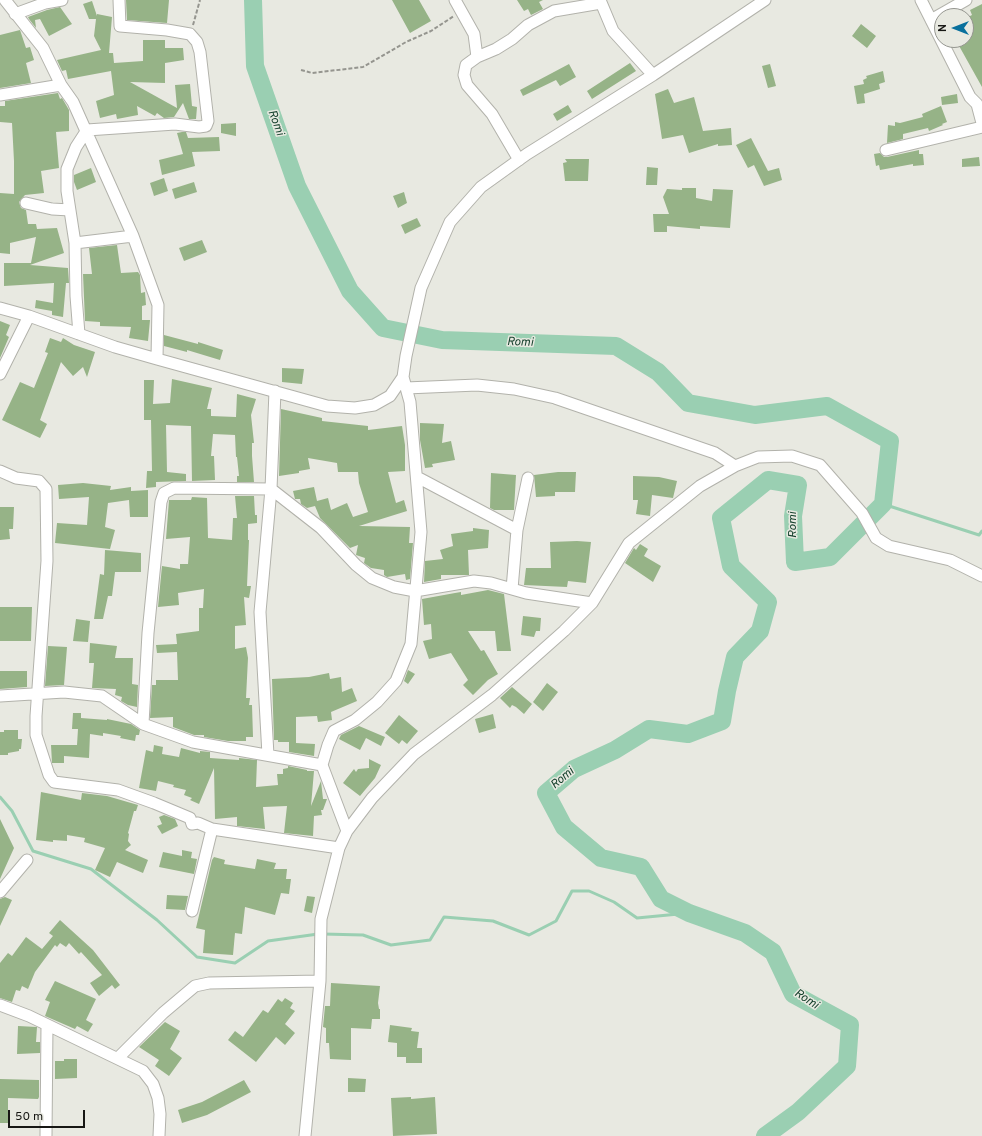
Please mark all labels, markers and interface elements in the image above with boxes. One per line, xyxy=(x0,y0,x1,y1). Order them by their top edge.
north arrow xyxy=(934,8,974,48)
text: N xyxy=(936,24,950,32)
water label: Romi xyxy=(264,108,286,138)
water label: Romi xyxy=(507,335,533,351)
water label: Romi xyxy=(787,512,801,538)
water label: Romi xyxy=(548,765,578,793)
water label: Romi xyxy=(791,987,821,1013)
scale bar xyxy=(10,1102,87,1128)
text: 50 m xyxy=(15,1109,43,1125)

